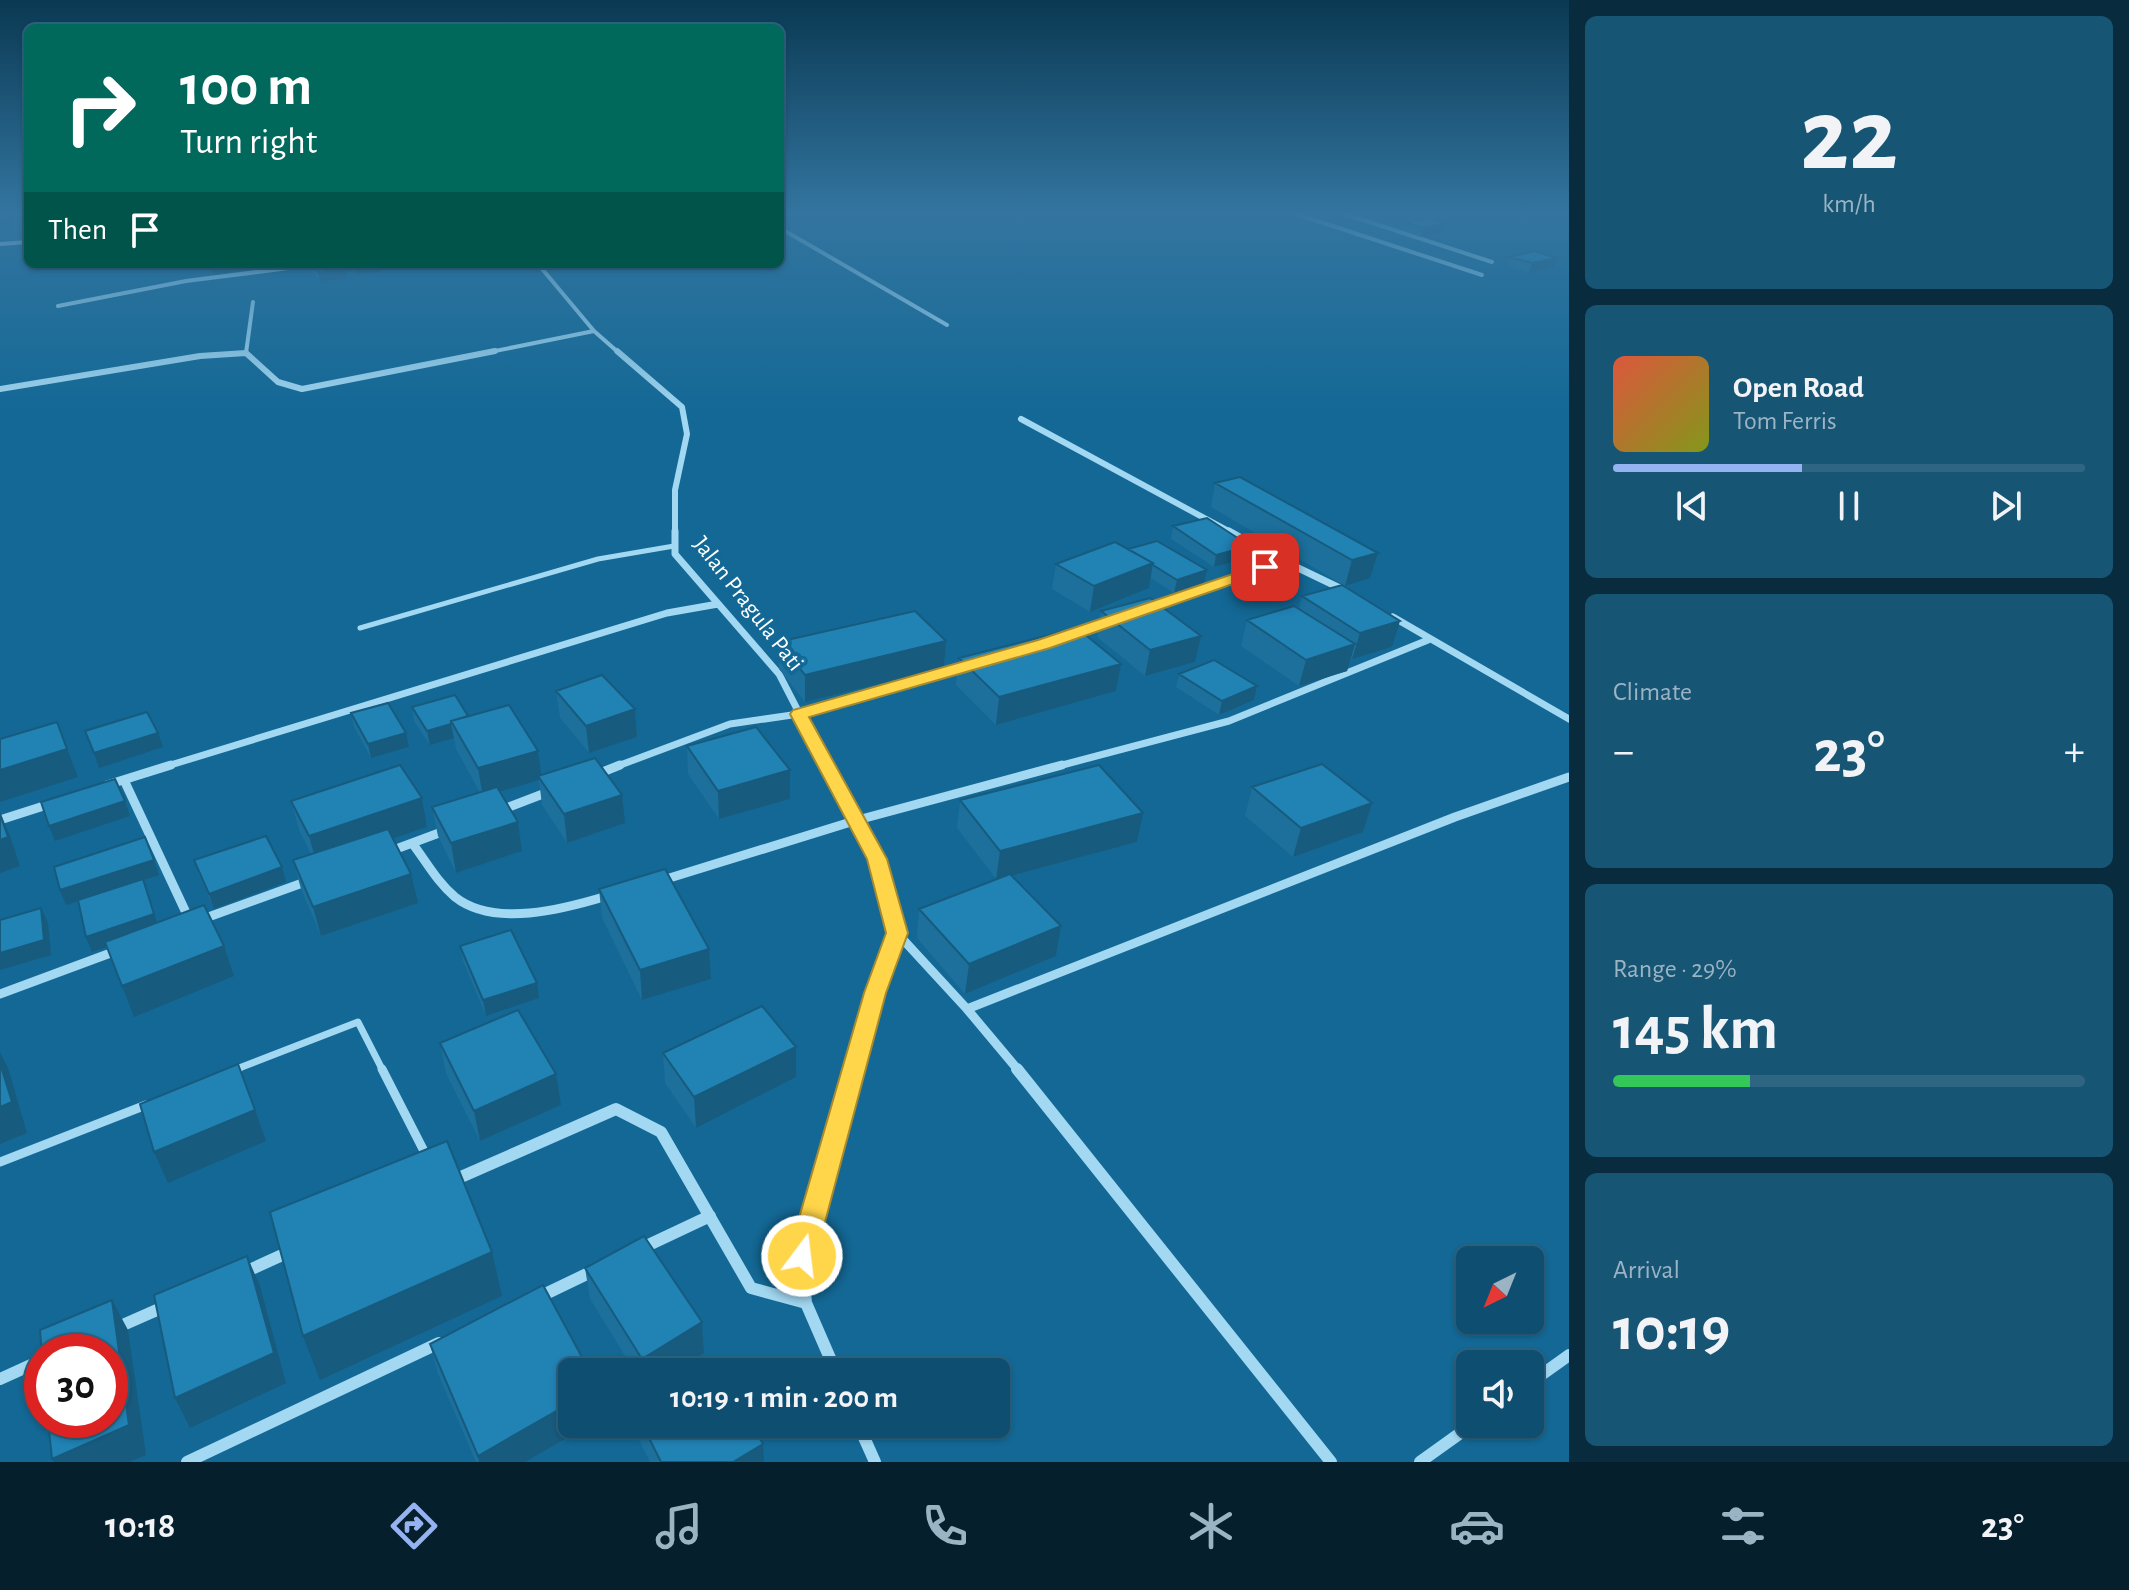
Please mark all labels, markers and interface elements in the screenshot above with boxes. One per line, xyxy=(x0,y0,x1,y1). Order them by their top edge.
icon: right xyxy=(48,56,152,160)
text: 100 m xyxy=(180,59,312,115)
text: 22 xyxy=(1800,85,1898,189)
text: Turn right xyxy=(180,124,317,160)
text: km/h xyxy=(1822,191,1876,217)
icon: arrive xyxy=(123,208,167,252)
text: Then xyxy=(48,215,107,245)
text: Open Road xyxy=(1733,373,1864,403)
text: Tom Ferris xyxy=(1733,408,1837,434)
icon: previous xyxy=(1670,484,1714,528)
icon: pause xyxy=(1827,484,1871,528)
icon: next xyxy=(1984,484,2028,528)
street label: Jalan Pragula Pati xyxy=(688,532,808,676)
pin xyxy=(1231,533,1299,601)
icon: arrive xyxy=(1243,545,1287,589)
text: Climate xyxy=(1613,679,1692,705)
text: 23° xyxy=(1813,723,1885,783)
text: − xyxy=(1613,730,1634,774)
text: + xyxy=(2064,730,2085,774)
text: Range · 29% xyxy=(1613,956,1737,982)
text: 145 km xyxy=(1613,1000,1778,1060)
position arrow xyxy=(760,1214,844,1298)
north arrow xyxy=(1456,1246,1544,1334)
map controls xyxy=(1456,1246,1544,1438)
text: Arrival xyxy=(1613,1257,1680,1283)
text: 10:19 xyxy=(1613,1301,1730,1361)
speed limit sign: 30 xyxy=(24,1334,128,1438)
button: sound xyxy=(1456,1350,1544,1438)
text: 10:19 · 1 min · 200 m xyxy=(670,1383,898,1413)
icon: directions xyxy=(386,1498,442,1554)
icon: music xyxy=(651,1498,707,1554)
icon: phone xyxy=(917,1498,973,1554)
icon: climate xyxy=(1183,1498,1239,1554)
icon: car xyxy=(1449,1498,1505,1554)
icon: filters xyxy=(1715,1498,1771,1554)
text: 10:18 xyxy=(105,1508,176,1544)
text: 23° xyxy=(1981,1508,2024,1544)

